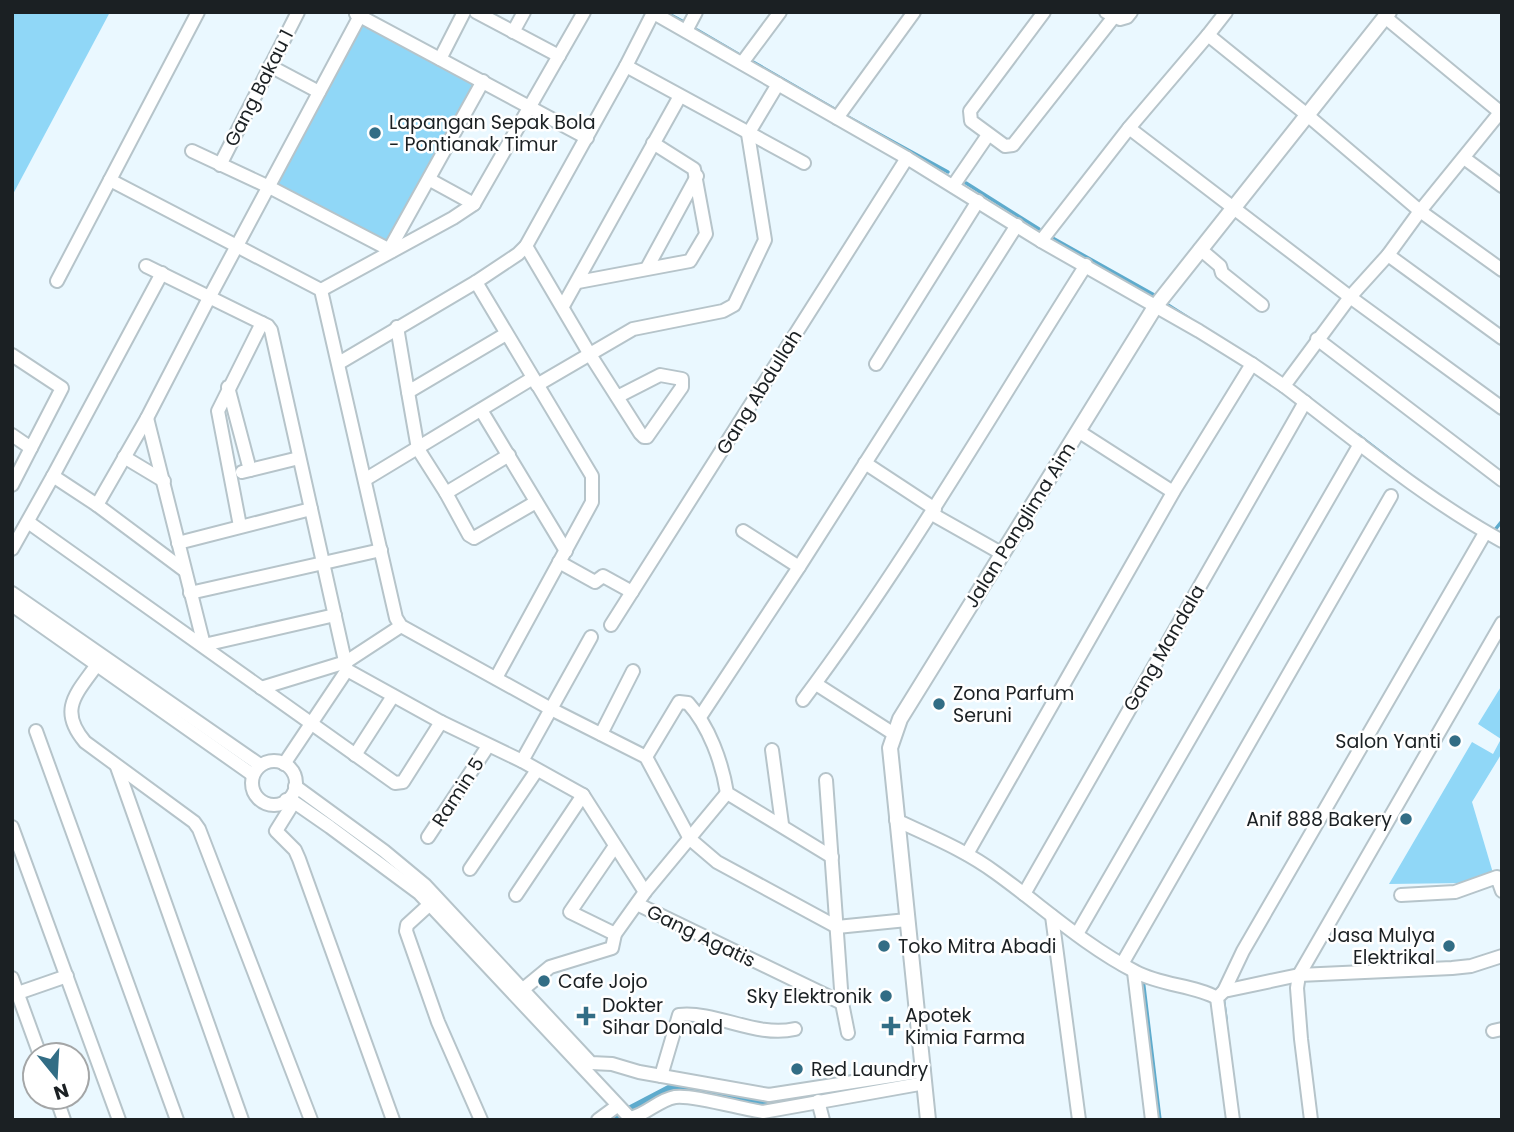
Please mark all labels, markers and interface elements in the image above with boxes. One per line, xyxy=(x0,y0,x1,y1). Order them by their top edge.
street label: Gang Bakau 1 xyxy=(218,25,300,151)
place label: Lapangan Sepak Bola - Pontianak Timur xyxy=(389,109,596,158)
marker: Lapangan Sepak Bola - Pontianak Timur xyxy=(367,125,383,141)
street label: Gang Abdullah xyxy=(710,324,808,460)
street label: Jalan Panglima Aim xyxy=(958,437,1082,613)
street label: Gang Mandala xyxy=(1117,580,1211,716)
place label: Zona Parfum Seruni xyxy=(953,680,1074,729)
marker: Zona Parfum Seruni xyxy=(931,696,947,712)
place label: Salon Yanti xyxy=(1335,728,1441,755)
marker: Salon Yanti xyxy=(1447,733,1463,749)
street label: Ramin 5 xyxy=(425,752,491,832)
place label: Anif 888 Bakery xyxy=(1246,806,1392,833)
marker: Anif 888 Bakery xyxy=(1398,811,1414,827)
street label: Gang Agatis xyxy=(642,898,760,974)
place label: Jasa Mulya Elektrikal xyxy=(1328,922,1435,971)
place label: Toko Mitra Abadi xyxy=(898,933,1056,960)
marker: Toko Mitra Abadi xyxy=(876,938,892,954)
marker: Jasa Mulya Elektrikal xyxy=(1441,938,1457,954)
place label: Cafe Jojo xyxy=(558,968,648,995)
marker: Cafe Jojo xyxy=(536,973,552,989)
place label: Sky Elektronik xyxy=(747,983,872,1010)
marker: Sky Elektronik xyxy=(878,988,894,1004)
place label: Dokter Sihar Donald xyxy=(602,992,723,1041)
place label: Apotek Kimia Farma xyxy=(905,1002,1025,1051)
marker: Dokter Sihar Donald xyxy=(576,1006,596,1026)
marker: Apotek Kimia Farma xyxy=(883,1018,899,1034)
north arrow xyxy=(21,1041,91,1111)
place label: Red Laundry xyxy=(811,1056,929,1083)
marker: Red Laundry xyxy=(789,1061,805,1077)
text: N xyxy=(50,1077,72,1107)

